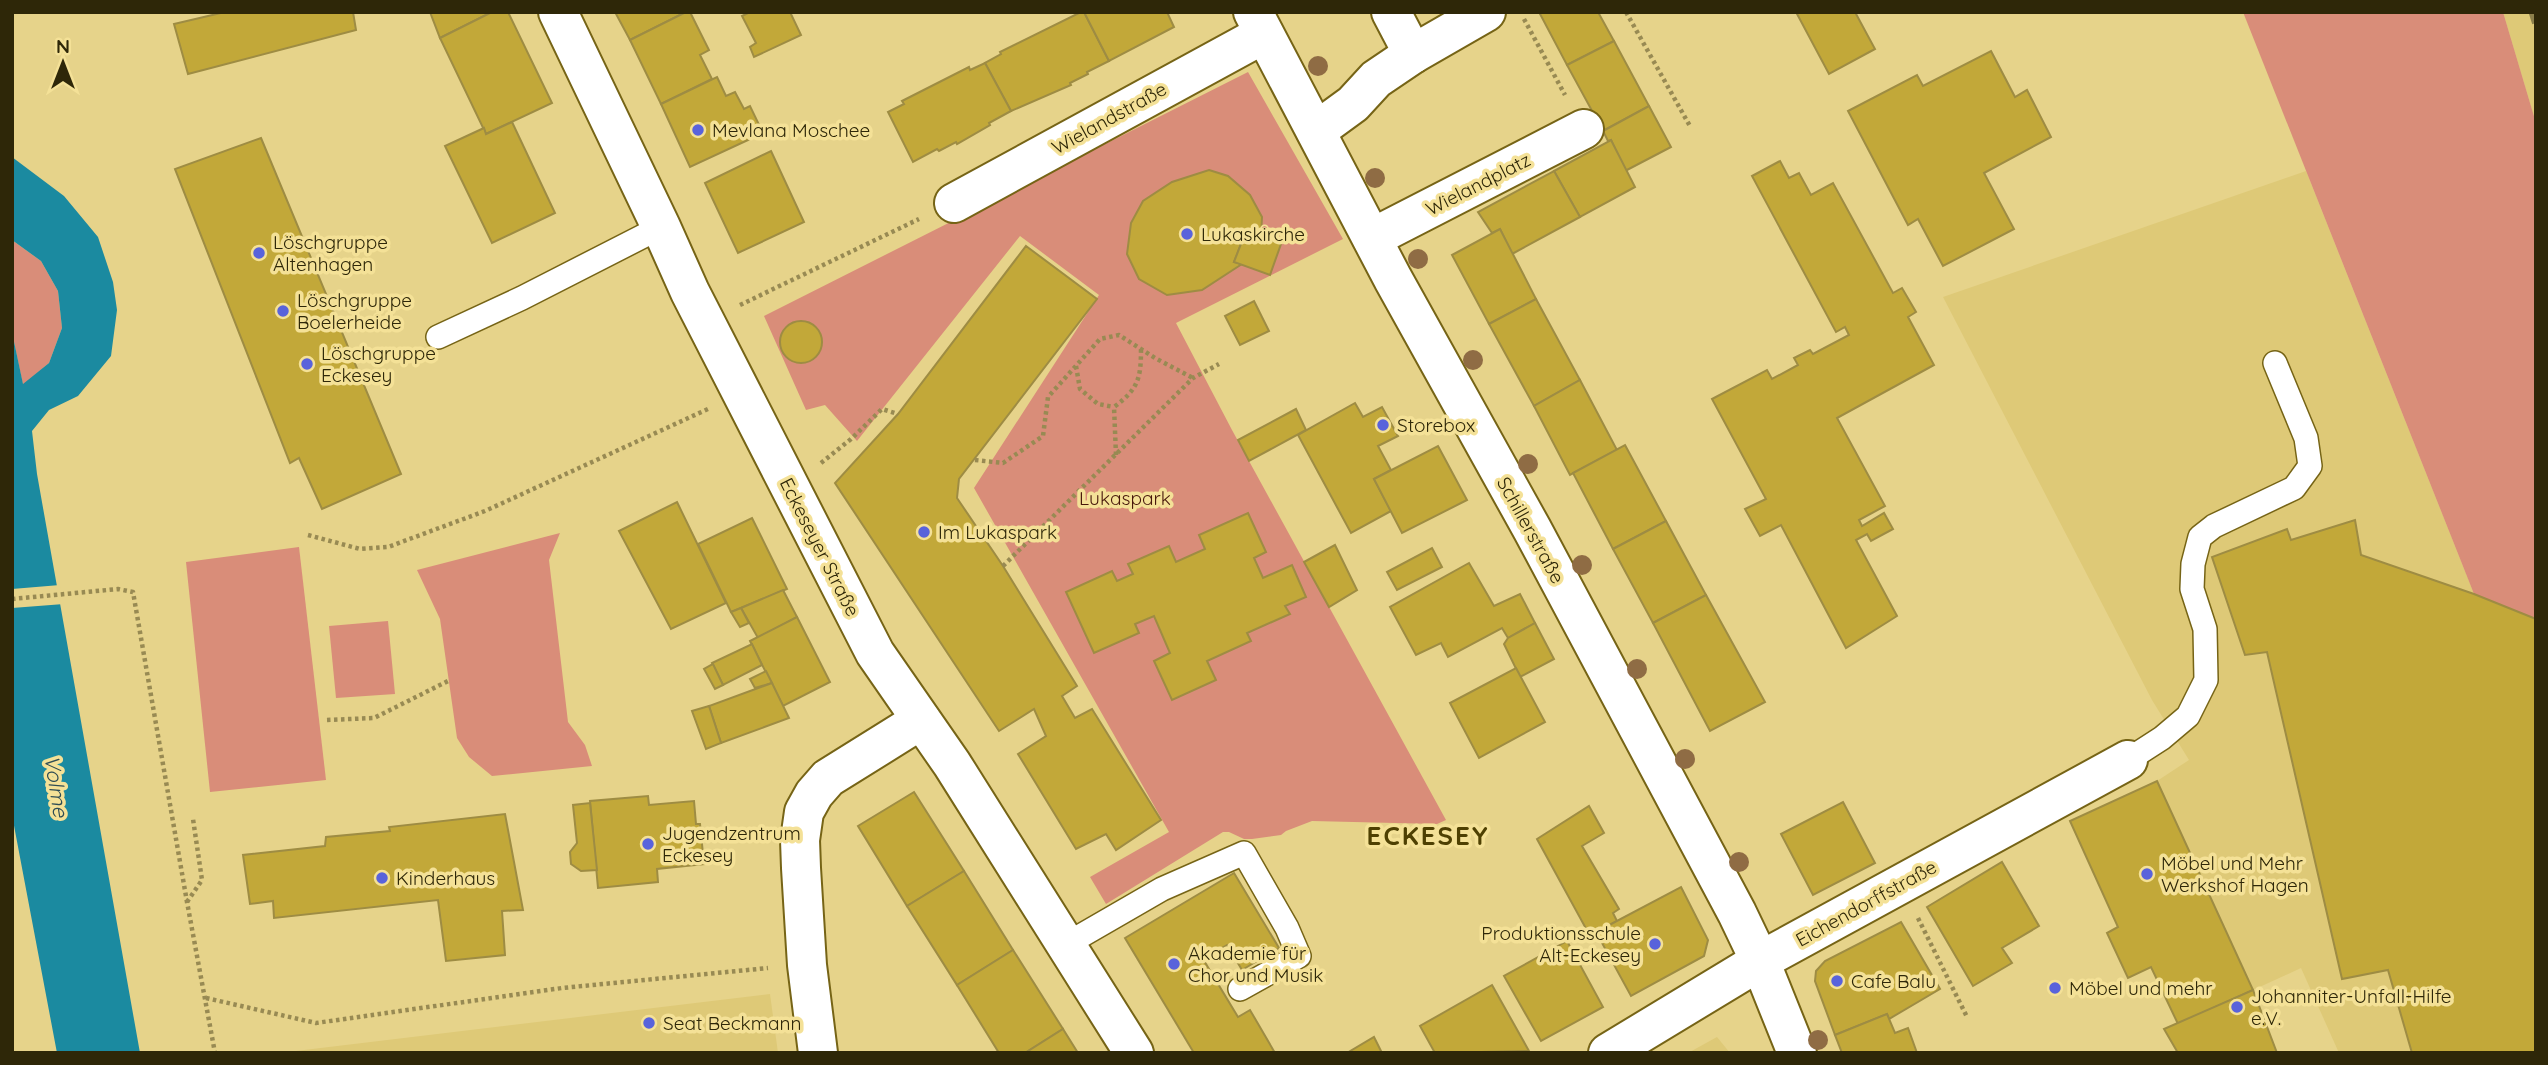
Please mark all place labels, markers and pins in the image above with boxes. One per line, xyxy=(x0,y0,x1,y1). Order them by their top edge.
place label: Mevlana Moschee xyxy=(712,118,870,142)
marker: Mevlana Moschee xyxy=(690,122,706,138)
place label: Lukaskirche xyxy=(1201,222,1305,246)
marker: Lukaskirche xyxy=(1179,226,1195,242)
place label: Löschgruppe Altenhagen xyxy=(273,230,388,276)
marker: Löschgruppe Altenhagen xyxy=(251,245,267,261)
place label: Löschgruppe Boelerheide xyxy=(297,288,412,334)
marker: Löschgruppe Boelerheide xyxy=(275,303,291,319)
place label: Löschgruppe Eckesey xyxy=(321,341,436,387)
marker: Löschgruppe Eckesey xyxy=(299,356,315,372)
place label: Storebox xyxy=(1397,413,1475,437)
marker: Storebox xyxy=(1375,417,1391,433)
place label: Im Lukaspark xyxy=(938,520,1057,544)
marker: Im Lukaspark xyxy=(916,524,932,540)
place label: Jugendzentrum Eckesey xyxy=(662,821,801,867)
marker: Jugendzentrum Eckesey xyxy=(640,836,656,852)
place label: Möbel und Mehr Werkshof Hagen xyxy=(2161,851,2309,897)
place label: Kinderhaus xyxy=(396,866,495,890)
marker: Möbel und Mehr Werkshof Hagen xyxy=(2139,866,2155,882)
marker: Kinderhaus xyxy=(374,870,390,886)
place label: Produktionsschule Alt-Eckesey xyxy=(1481,921,1641,967)
marker: Produktionsschule Alt-Eckesey xyxy=(1647,936,1663,952)
place label: Akademie für Chor und Musik xyxy=(1188,941,1323,987)
marker: Akademie für Chor und Musik xyxy=(1166,956,1182,972)
place label: Cafe Balu xyxy=(1851,969,1936,993)
marker: Cafe Balu xyxy=(1829,973,1845,989)
place label: Möbel und mehr xyxy=(2069,976,2213,1000)
marker: Möbel und mehr xyxy=(2047,980,2063,996)
place label: Johanniter-Unfall-Hilfe e.V. xyxy=(2251,984,2452,1030)
marker: Johanniter-Unfall-Hilfe e.V. xyxy=(2229,999,2245,1015)
place label: Seat Beckmann xyxy=(663,1011,802,1035)
marker: Seat Beckmann xyxy=(641,1015,657,1031)

